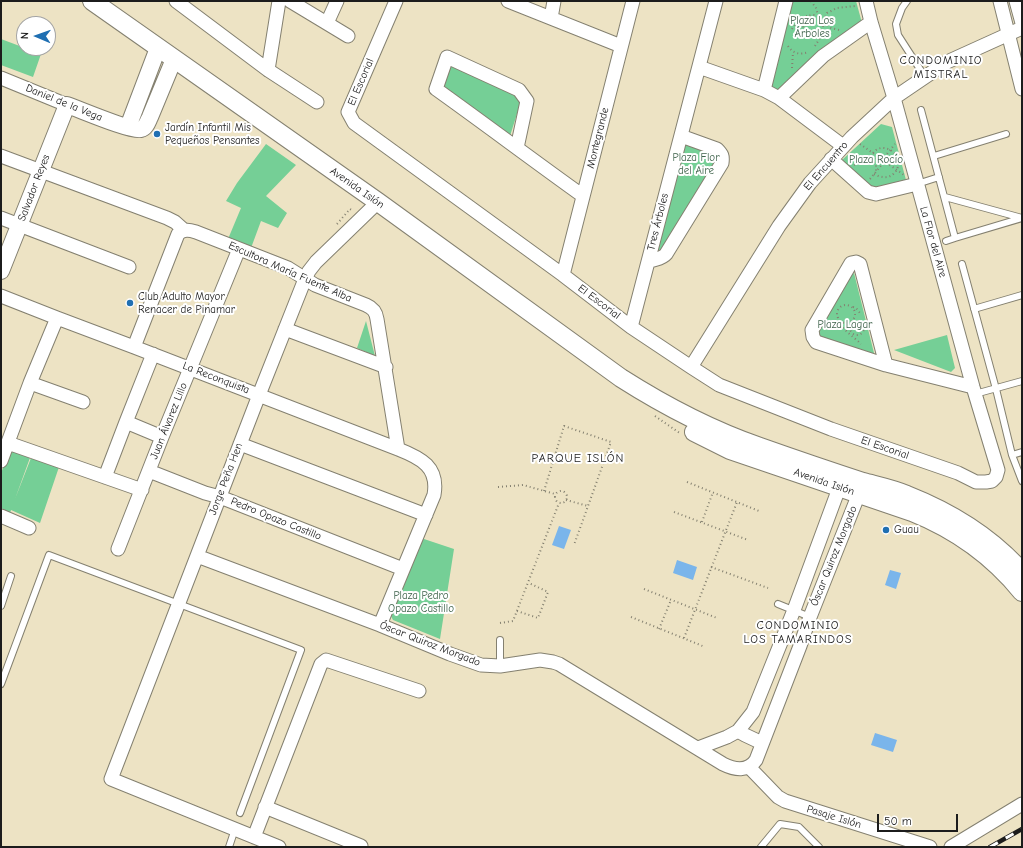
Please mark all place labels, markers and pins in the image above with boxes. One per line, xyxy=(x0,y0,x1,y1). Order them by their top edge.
place label: Jardín Infantil Mis Pequeños Pensantes xyxy=(165,121,260,147)
marker: Jardín Infantil Mis Pequeños Pensantes xyxy=(152,129,162,139)
place label: Club Adulto Mayor Renacer de Pinamar xyxy=(138,290,235,316)
marker: Club Adulto Mayor Renacer de Pinamar xyxy=(125,298,135,308)
place label: Guau xyxy=(894,523,919,537)
marker: Guau xyxy=(881,525,891,535)

